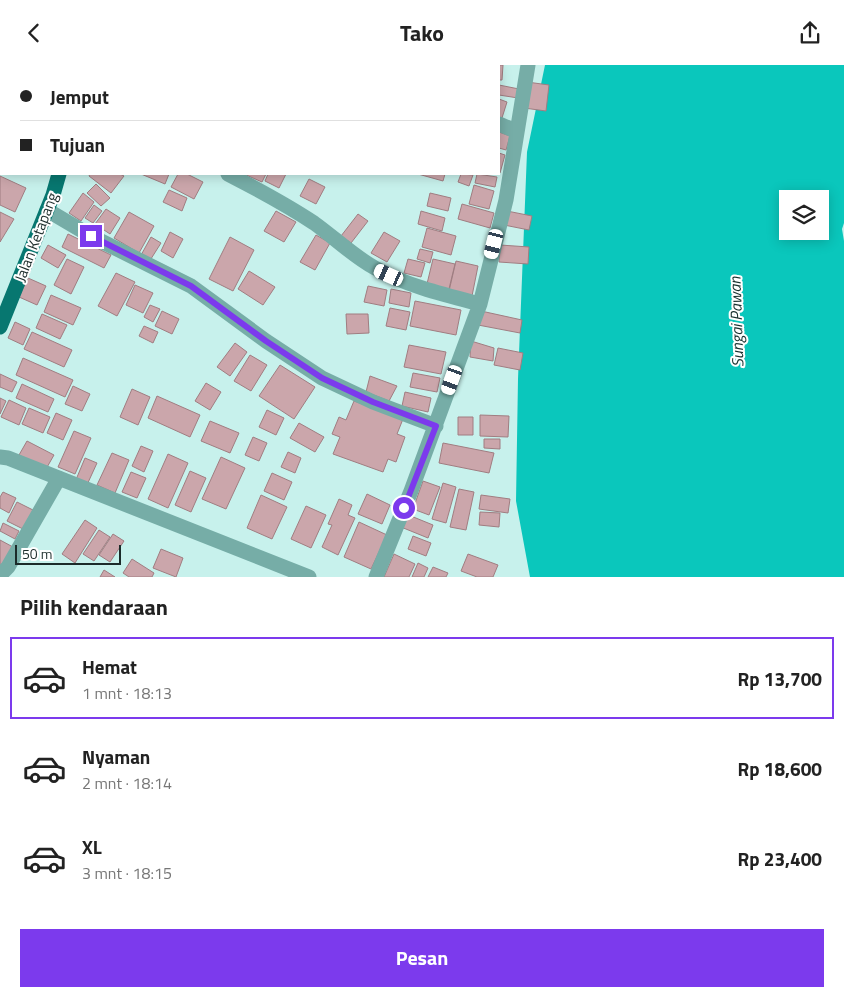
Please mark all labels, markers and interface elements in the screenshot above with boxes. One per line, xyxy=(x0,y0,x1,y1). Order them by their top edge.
text: Tako xyxy=(400,16,444,50)
icon: back xyxy=(20,19,48,47)
icon: share xyxy=(796,19,824,47)
text: Jemput xyxy=(50,82,109,111)
text: Tujuan xyxy=(50,130,105,159)
street label: Jalan Ketapang xyxy=(8,189,64,285)
map controls xyxy=(779,190,829,240)
button: layers xyxy=(779,190,829,240)
route end xyxy=(80,225,102,247)
car xyxy=(483,228,504,260)
car xyxy=(372,262,405,288)
water label: Sungai Pawan xyxy=(722,275,750,368)
car xyxy=(439,363,464,397)
route start xyxy=(393,497,415,519)
scale bar xyxy=(15,542,121,565)
text: 50 m xyxy=(22,543,52,564)
text: Pilih kendaraan xyxy=(20,590,168,624)
text: Hemat xyxy=(82,652,137,681)
icon: car xyxy=(22,656,67,701)
text: Rp 13,700 xyxy=(738,664,822,693)
text: 1 mnt · 18:13 xyxy=(82,681,172,705)
text: Nyaman xyxy=(82,742,150,771)
icon: car xyxy=(22,746,67,791)
text: Rp 18,600 xyxy=(738,754,822,783)
text: 2 mnt · 18:14 xyxy=(82,771,172,795)
text: XL xyxy=(82,832,102,861)
icon: car xyxy=(22,836,67,881)
text: Rp 23,400 xyxy=(738,844,822,873)
text: 3 mnt · 18:15 xyxy=(82,861,172,885)
button: Pesan xyxy=(20,929,824,987)

